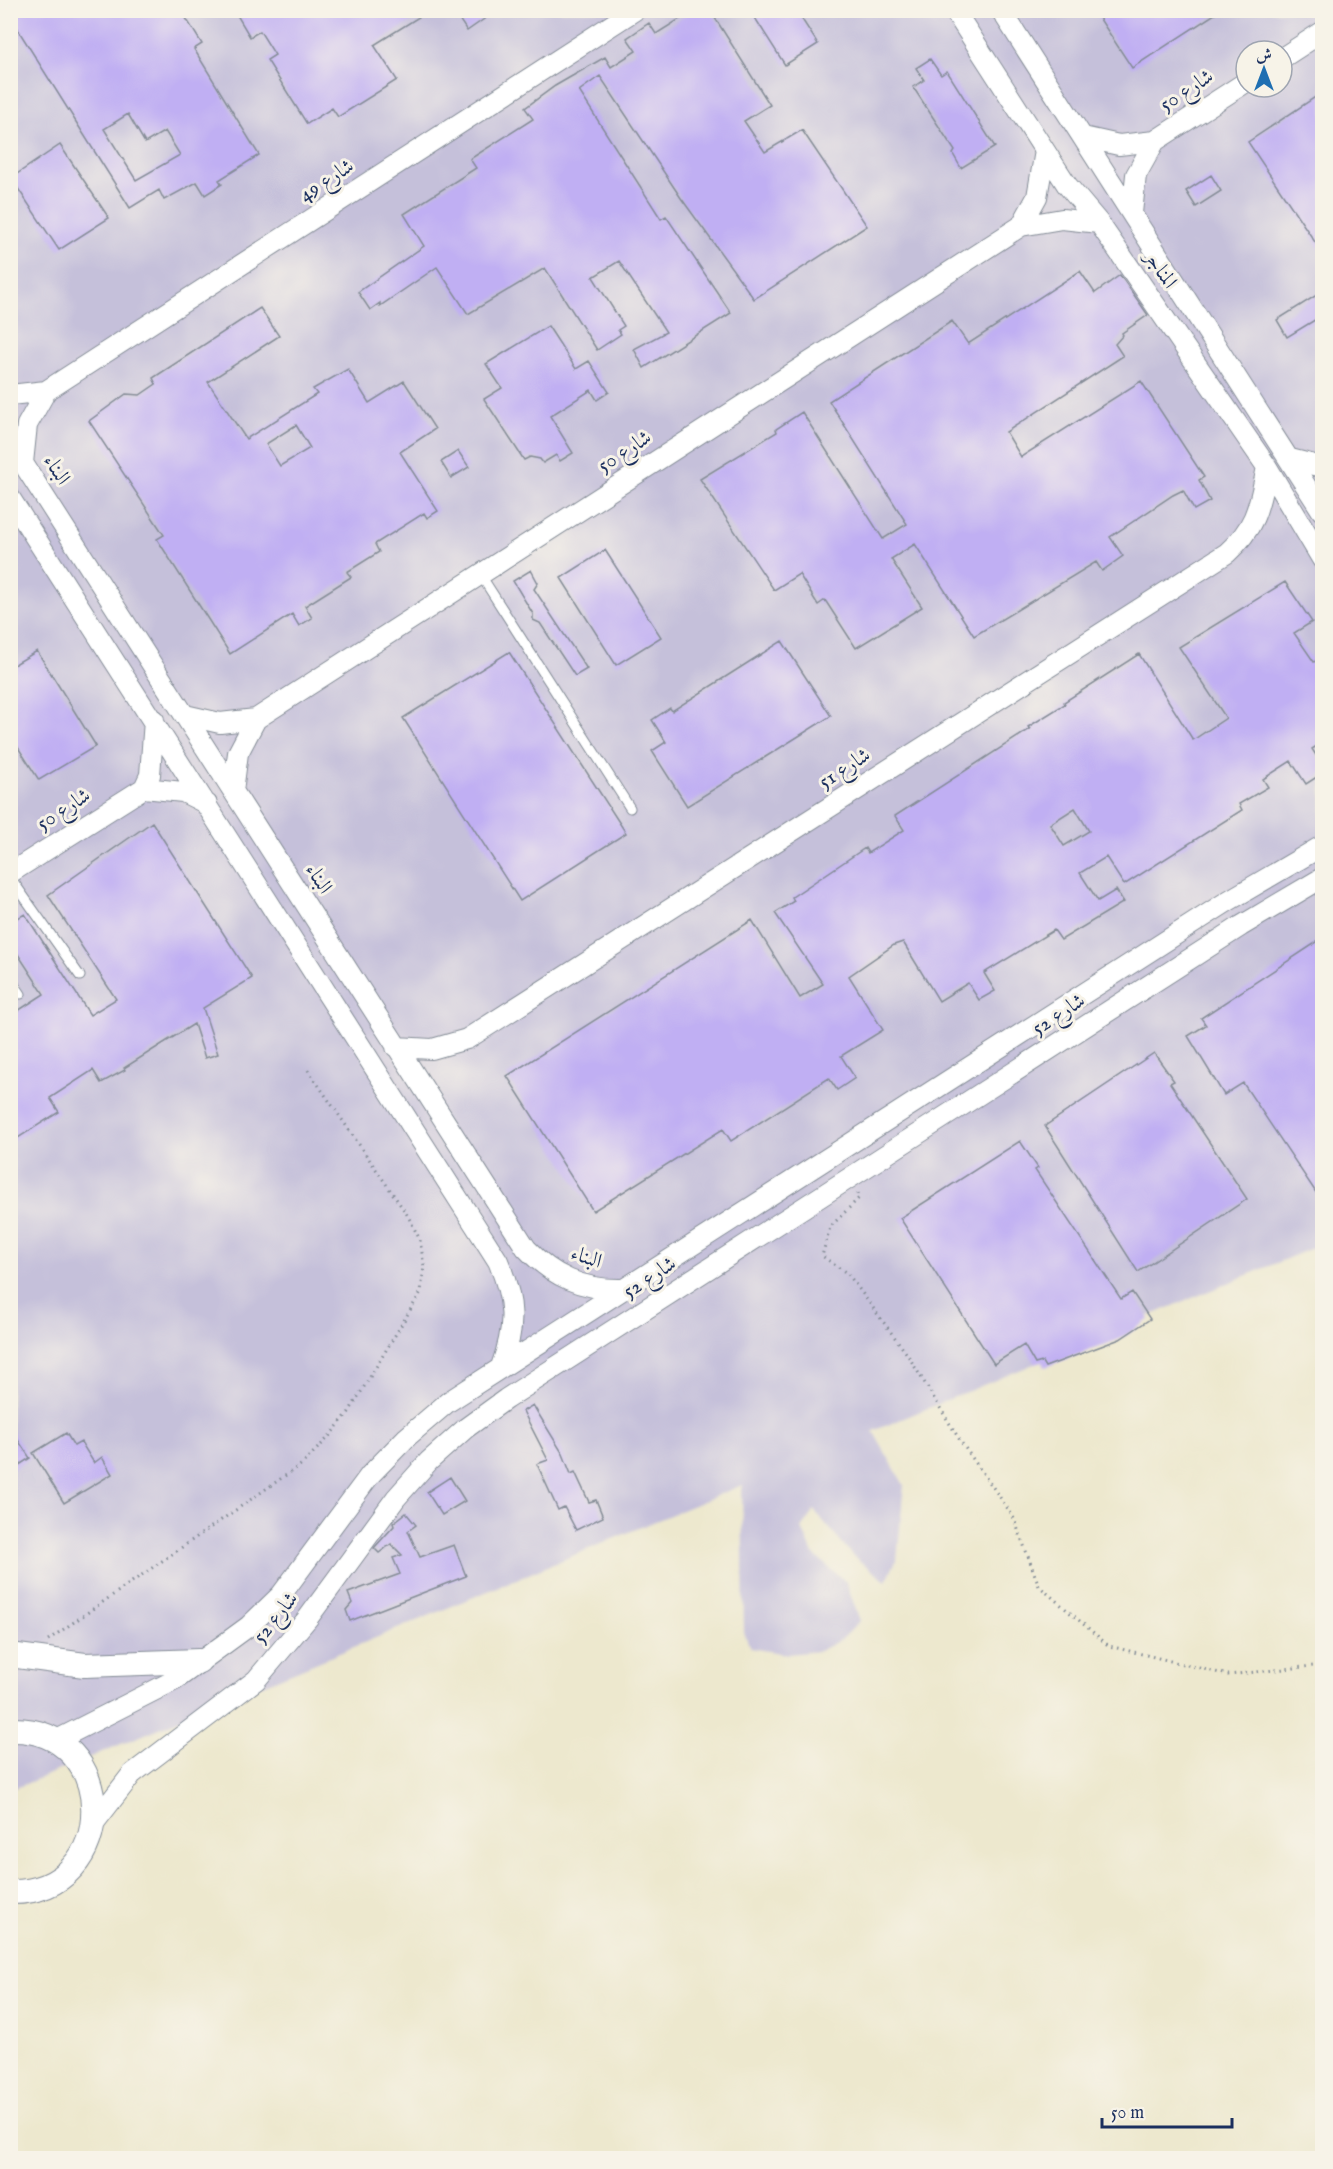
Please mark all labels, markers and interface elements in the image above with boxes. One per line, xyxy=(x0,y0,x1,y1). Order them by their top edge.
north arrow xyxy=(1234,39,1294,99)
text: ش xyxy=(1256,46,1272,66)
street label: شارع 50 xyxy=(1155,64,1221,121)
street label: شارع 49 xyxy=(294,153,361,211)
street label: المناجر xyxy=(1136,244,1183,294)
street label: شارع 50 xyxy=(593,425,659,482)
street label: البناء xyxy=(36,450,76,490)
street label: شارع 51 xyxy=(814,742,878,798)
street label: شارع 50 xyxy=(32,783,98,840)
street label: البناء xyxy=(298,859,338,899)
street label: شارع 52 xyxy=(1027,988,1092,1045)
street label: البناء xyxy=(567,1240,605,1276)
street label: شارع 52 xyxy=(618,1251,683,1308)
street label: شارع 52 xyxy=(247,1587,307,1651)
scale bar xyxy=(1102,2091,1232,2129)
text: 50 m xyxy=(1111,2102,1144,2125)

